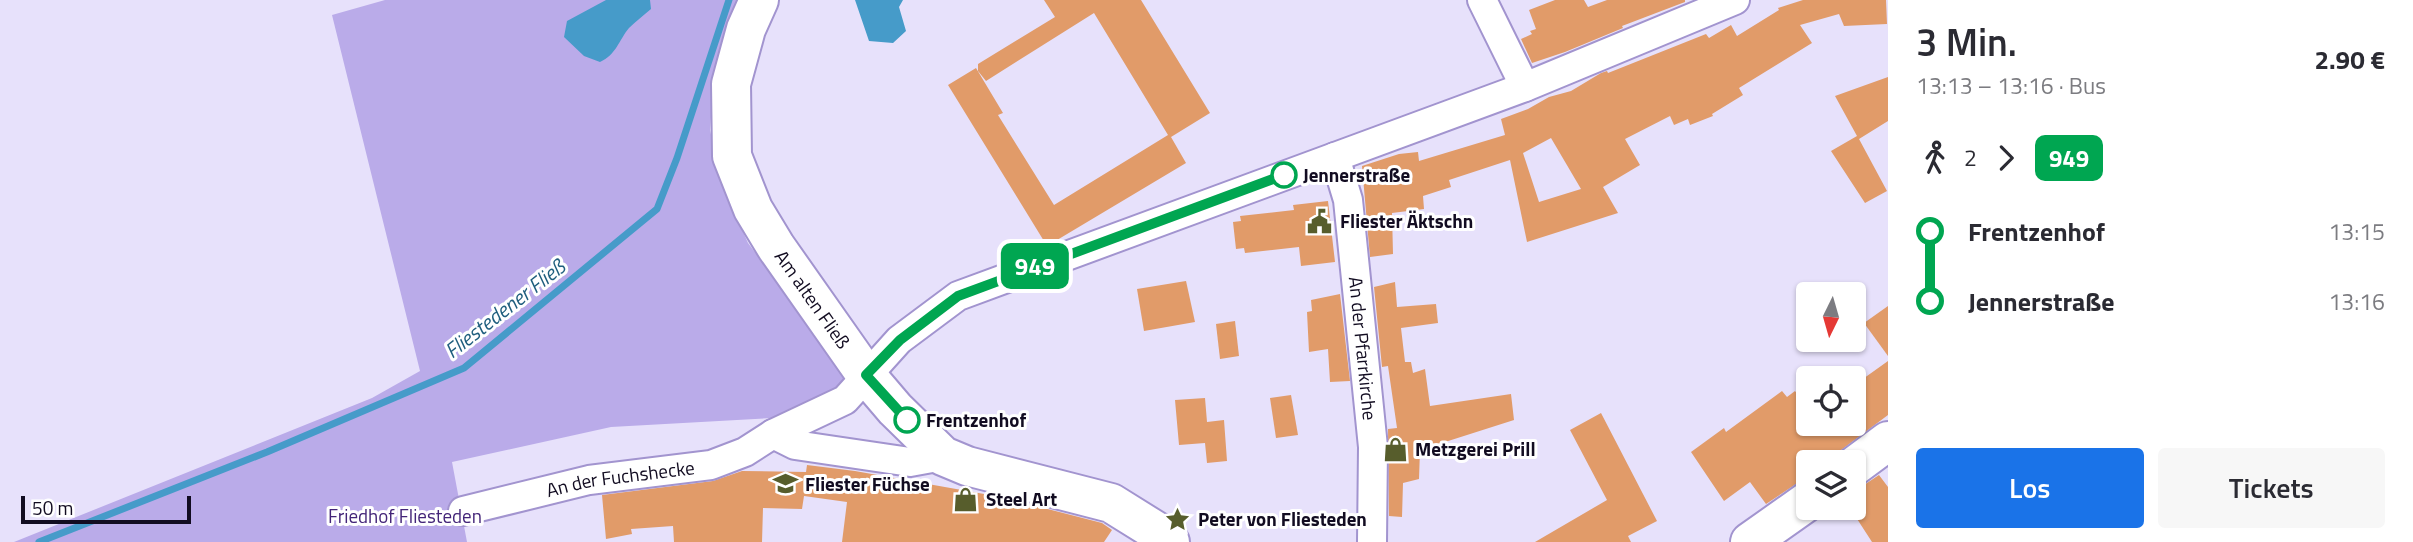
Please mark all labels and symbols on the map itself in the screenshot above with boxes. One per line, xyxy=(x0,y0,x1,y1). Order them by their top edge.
place label: Jennerstraße xyxy=(1303,160,1410,189)
marker: Jennerstraße xyxy=(1271,162,1297,188)
place label: Fliester Äktschn xyxy=(1340,206,1473,235)
public building icon: Fliester Äktschn xyxy=(1306,207,1334,235)
street label: Am alten Fließ xyxy=(768,243,858,354)
line badge: 949 xyxy=(995,243,1075,289)
water label: Fliestedener Fließ xyxy=(437,250,573,366)
street label: An der Pfarrkirche xyxy=(1342,275,1385,421)
north arrow xyxy=(1796,282,1866,352)
place label: Frentzenhof xyxy=(926,405,1026,434)
marker: Frentzenhof xyxy=(894,407,920,433)
place label: Metzgerei Prill xyxy=(1415,434,1536,463)
shop icon: Metzgerei Prill xyxy=(1381,435,1409,463)
street label: An der Fuchshecke xyxy=(543,452,696,504)
place label: Fliester Füchse xyxy=(805,469,930,498)
school or university icon: Fliester Füchse xyxy=(771,470,799,498)
place label: Steel Art xyxy=(986,484,1057,513)
shop icon: Steel Art xyxy=(952,485,980,513)
scale bar xyxy=(21,493,191,525)
park label: Friedhof Fliesteden xyxy=(328,501,482,530)
place label: Peter von Fliesteden xyxy=(1198,504,1367,533)
place icon: Peter von Fliesteden xyxy=(1164,505,1192,533)

